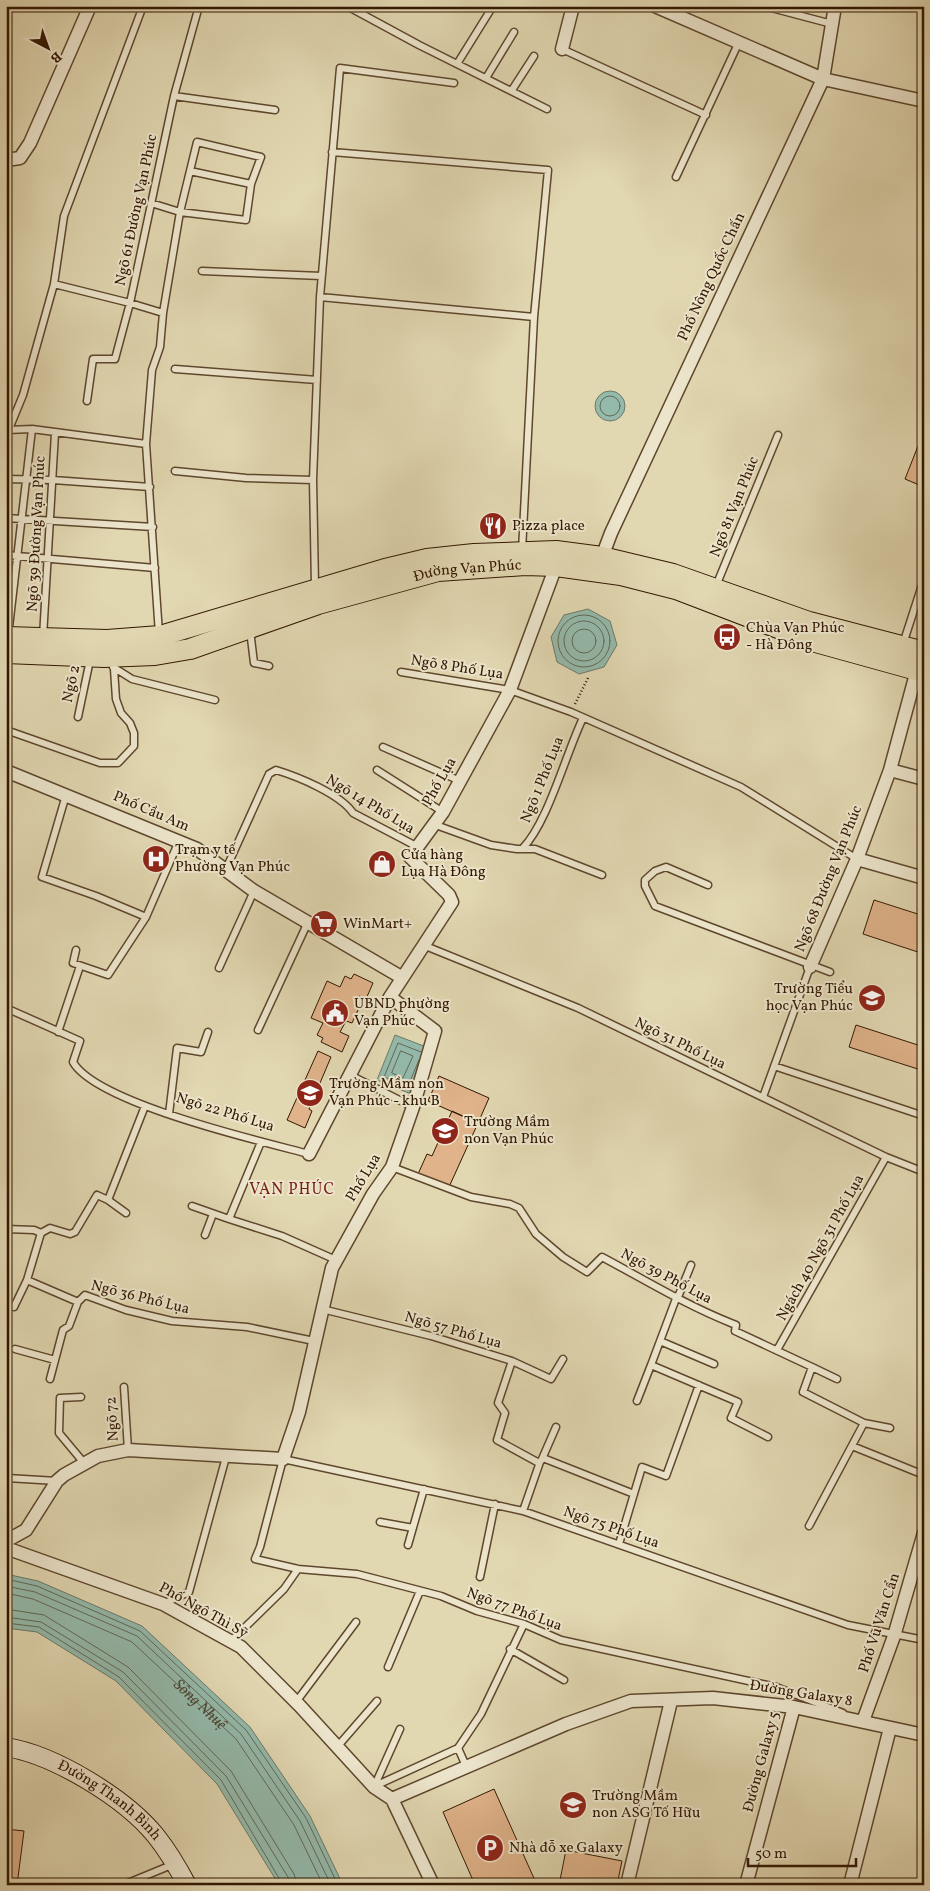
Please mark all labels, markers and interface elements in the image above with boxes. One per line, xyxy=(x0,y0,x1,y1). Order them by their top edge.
north arrow xyxy=(22,22,72,72)
text: B xyxy=(46,46,65,67)
street label: Ngõ 61 Đường Vạn Phúc xyxy=(111,132,163,288)
street label: Phố Nông Quốc Chấn xyxy=(673,209,751,345)
street label: Ngõ 81 Vạn Phúc xyxy=(705,453,765,561)
street label: Ngõ 39 Đường Vạn Phúc xyxy=(22,455,52,613)
restaurant icon: Pizza place xyxy=(478,511,508,541)
place label: Pizza place xyxy=(512,516,585,537)
street label: Đường Vạn Phúc xyxy=(411,555,522,588)
place label: Chùa Vạn Phúc - Hà Đông xyxy=(746,618,845,656)
bus stop icon: Chùa Vạn Phúc - Hà Đông xyxy=(712,622,742,652)
street label: Ngõ 8 Phố Lụa xyxy=(409,650,505,686)
street label: Ngõ 2 xyxy=(58,663,86,705)
street label: Ngõ 1 Phố Lụa xyxy=(516,734,570,826)
street label: Phố Lụa xyxy=(418,754,462,810)
street label: Ngõ 14 Phố Lụa xyxy=(322,770,418,840)
street label: Phố Cầu Am xyxy=(110,786,192,838)
street label: Ngõ 68 Đường Vạn Phúc xyxy=(790,802,868,955)
place label: Trạm y tế Phường Vạn Phúc xyxy=(175,840,290,878)
hospital icon: Trạm y tế Phường Vạn Phúc xyxy=(141,844,171,874)
place label: Cửa hàng Lụa Hà Đông xyxy=(401,845,486,883)
shop icon: Cửa hàng Lụa Hà Đông xyxy=(367,849,397,879)
supermarket icon: WinMart+ xyxy=(309,909,339,939)
place label: WinMart+ xyxy=(343,914,412,935)
place label: Trường Tiểu học Vạn Phúc xyxy=(766,979,853,1017)
school or university icon: Trường Tiểu học Vạn Phúc xyxy=(857,983,887,1013)
place label: UBND phường Vạn Phúc xyxy=(354,994,450,1032)
public building icon: UBND phường Vạn Phúc xyxy=(320,998,350,1028)
street label: Ngõ 31 Phố Lụa xyxy=(631,1013,729,1075)
place label: Trường Mầm non Vạn Phúc - khu B xyxy=(329,1074,444,1112)
school or university icon: Trường Mầm non Vạn Phúc - khu B xyxy=(295,1078,325,1108)
street label: Ngõ 22 Phố Lụa xyxy=(173,1088,277,1138)
place label: Trường Mầm non Vạn Phúc xyxy=(464,1112,554,1150)
school or university icon: Trường Mầm non Vạn Phúc xyxy=(430,1116,460,1146)
street label: Phố Lụa xyxy=(341,1150,387,1206)
street label: Ngách 40 Ngõ 31 Phố Lụa xyxy=(772,1171,870,1325)
district label: VẠN PHÚC xyxy=(249,1179,335,1201)
street label: Ngõ 39 Phố Lụa xyxy=(617,1244,715,1310)
street label: Ngõ 36 Phố Lụa xyxy=(88,1276,192,1320)
street label: Ngõ 57 Phố Lụa xyxy=(402,1307,504,1355)
street label: Ngõ 72 xyxy=(101,1396,125,1442)
street label: Ngõ 75 Phố Lụa xyxy=(560,1502,662,1554)
street label: Phố Vũ Văn Cẩn xyxy=(854,1570,906,1676)
street label: Phố Ngô Thì Sỹ xyxy=(154,1578,252,1644)
street label: Ngõ 77 Phố Lụa xyxy=(463,1583,565,1637)
water label: Sông Nhuệ xyxy=(168,1675,232,1736)
street label: Đường Galaxy 8 xyxy=(748,1675,854,1713)
street label: Đường Galaxy 5 xyxy=(738,1709,786,1815)
street label: Đường Thanh Bình xyxy=(54,1755,166,1845)
place label: Trường Mầm non ASG Tố Hữu xyxy=(592,1786,700,1824)
school or university icon: Trường Mầm non ASG Tố Hữu xyxy=(558,1790,588,1820)
parking icon: Nhà đỗ xe Galaxy xyxy=(475,1833,505,1863)
scale bar xyxy=(748,1836,855,1868)
place label: Nhà đỗ xe Galaxy xyxy=(509,1838,623,1859)
text: 50 m xyxy=(755,1844,787,1865)

